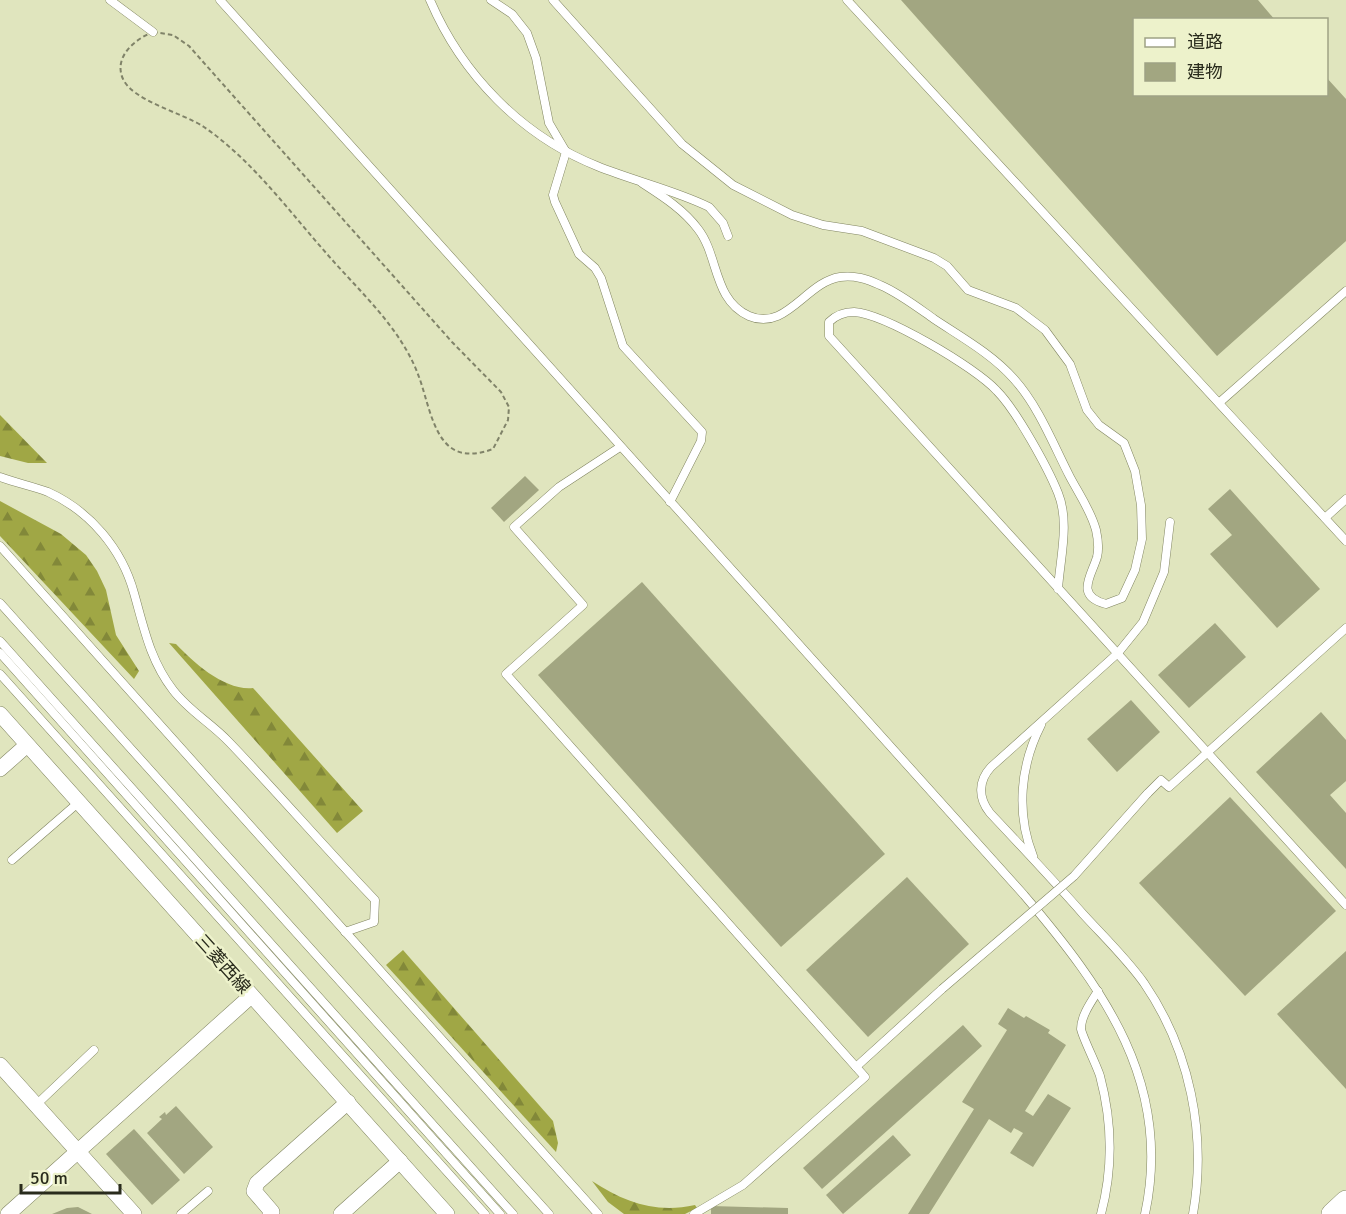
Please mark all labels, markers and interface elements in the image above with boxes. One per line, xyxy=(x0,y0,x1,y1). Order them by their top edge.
legend xyxy=(1133,18,1328,96)
text: 道路 xyxy=(1187,31,1223,53)
text: 建物 xyxy=(1187,61,1223,83)
street label: 三菱西線 xyxy=(191,930,255,998)
scale bar xyxy=(21,1157,120,1195)
text: 50 m xyxy=(30,1167,68,1189)

